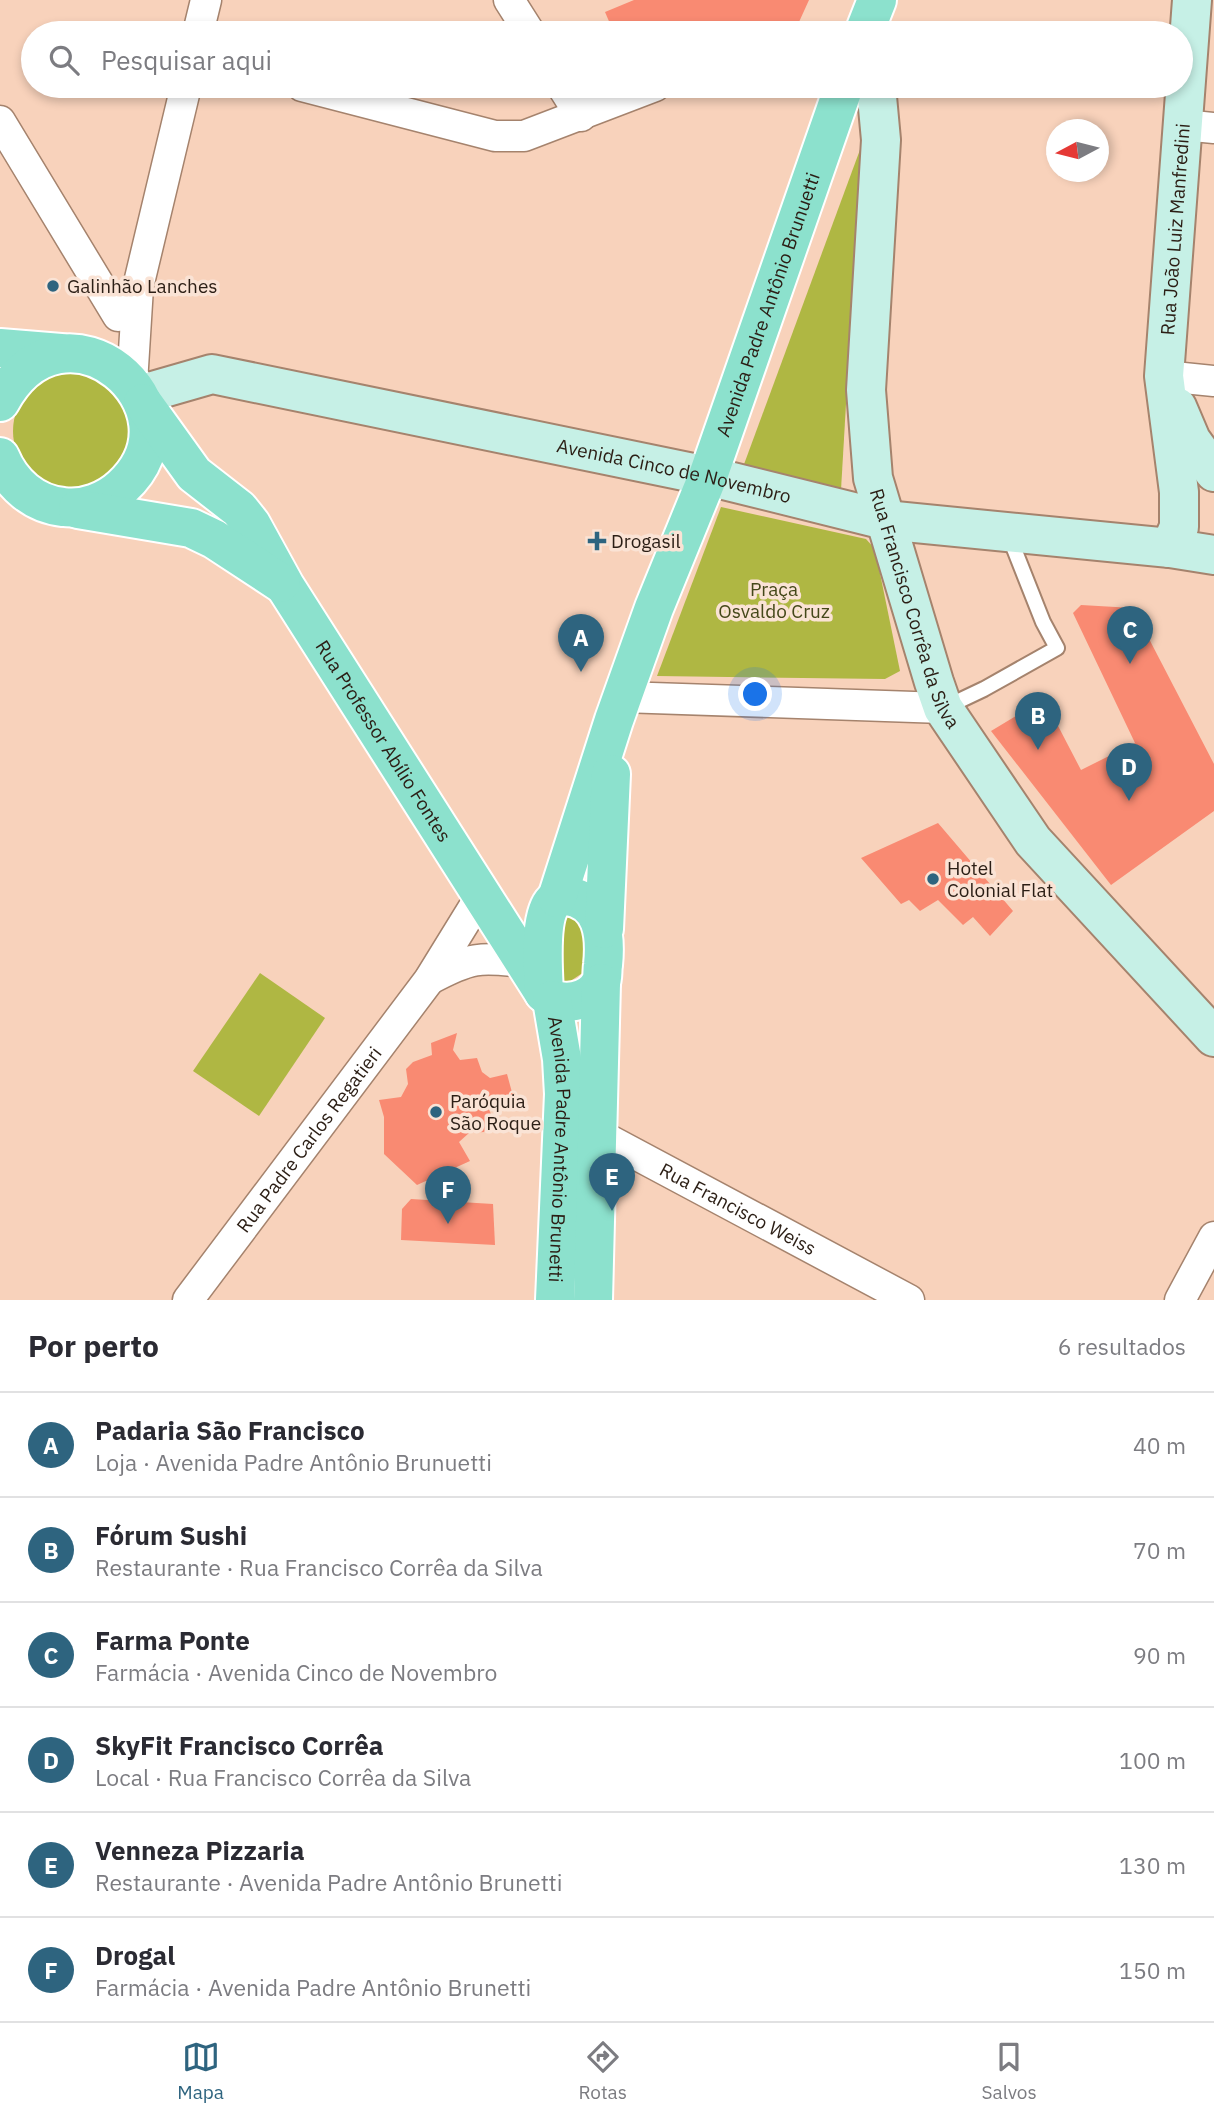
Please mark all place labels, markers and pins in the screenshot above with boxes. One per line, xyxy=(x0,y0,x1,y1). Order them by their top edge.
place label: Galinhão Lanches xyxy=(67,274,218,298)
marker: Galinhão Lanches xyxy=(45,278,61,294)
place label: Drogasil xyxy=(611,529,681,553)
marker: Drogasil xyxy=(589,533,605,549)
pin: C xyxy=(1107,606,1153,664)
pin: A xyxy=(558,614,604,672)
pin: B xyxy=(1015,692,1061,750)
pin: D xyxy=(1106,743,1152,801)
place label: Hotel Colonial Flat xyxy=(947,856,1053,902)
marker: Hotel Colonial Flat xyxy=(925,871,941,887)
place label: Paróquia São Roque xyxy=(450,1089,541,1135)
marker: Paróquia São Roque xyxy=(428,1104,444,1120)
pin: E xyxy=(589,1153,635,1211)
pin: F xyxy=(425,1166,471,1224)

